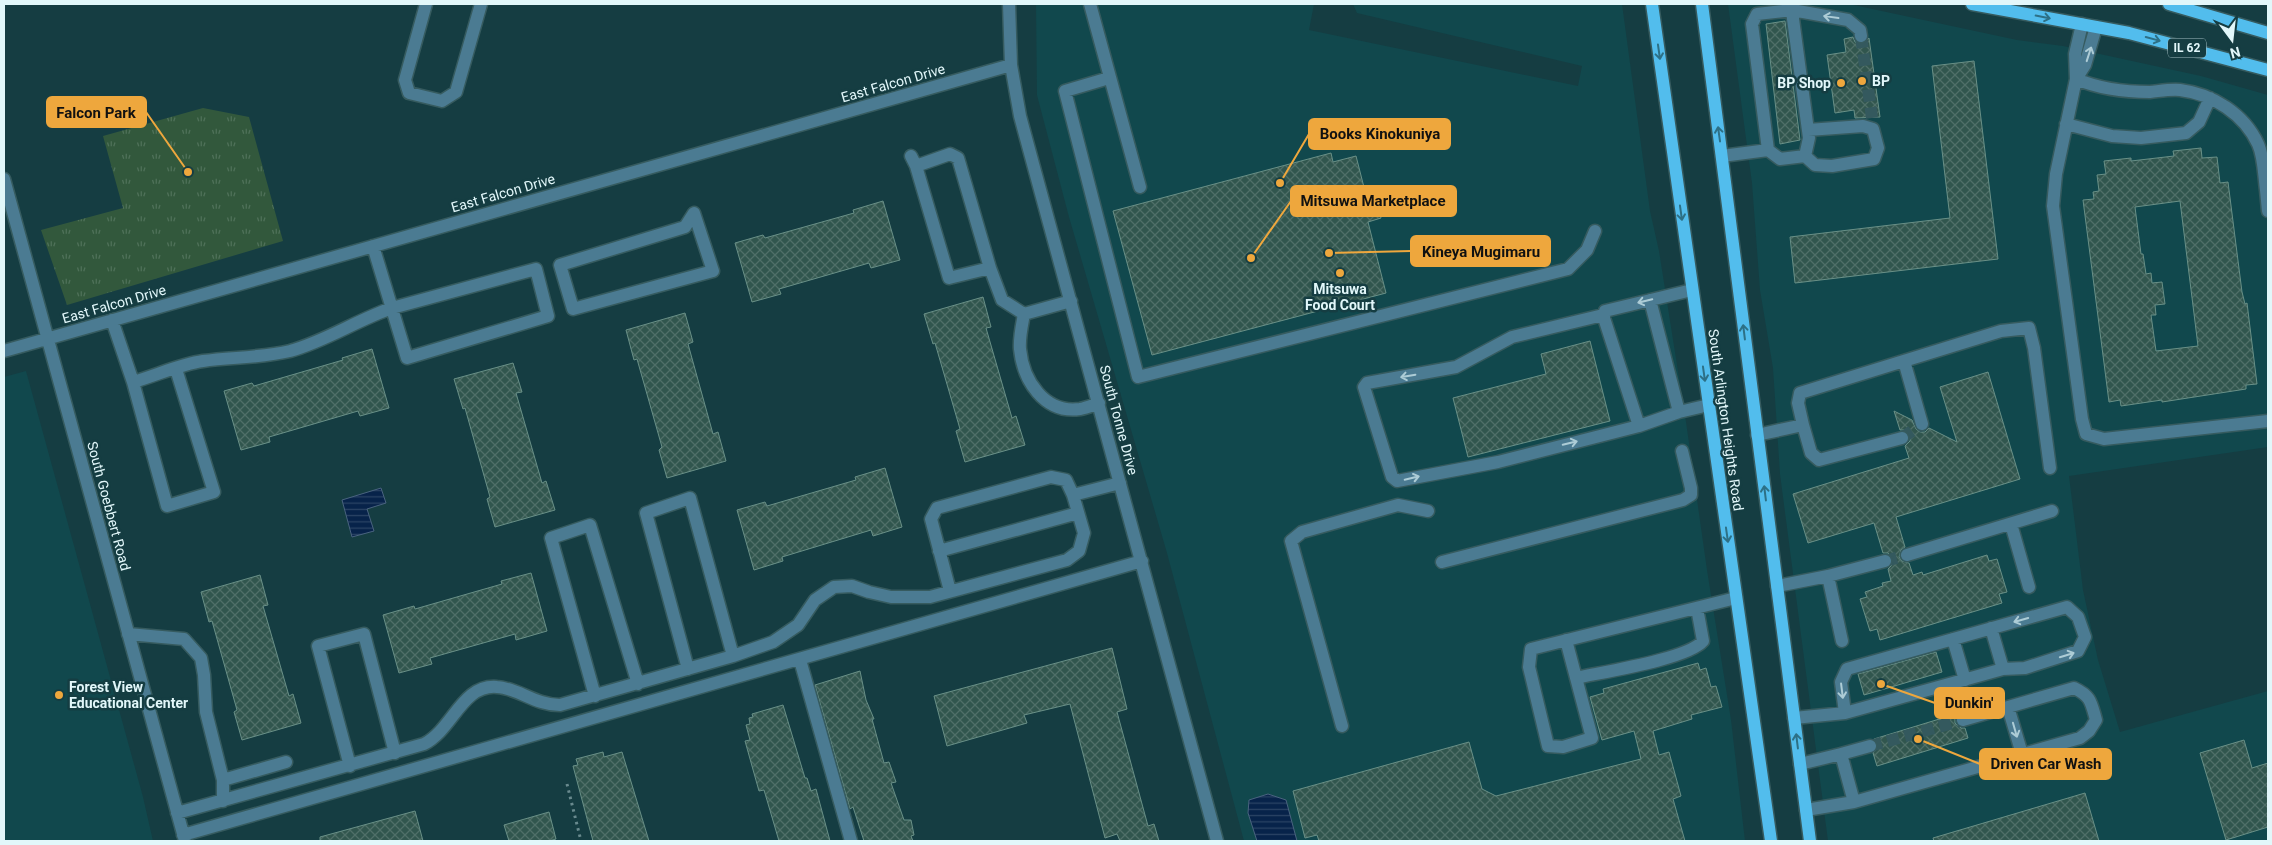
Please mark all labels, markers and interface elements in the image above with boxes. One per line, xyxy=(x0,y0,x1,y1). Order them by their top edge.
one-way arrow xyxy=(1823,12,1839,22)
one-way arrow xyxy=(2034,13,2050,22)
north arrow xyxy=(2207,15,2257,65)
one-way arrow xyxy=(2144,35,2160,44)
road number: IL 62 xyxy=(2168,38,2206,58)
one-way arrow xyxy=(1654,44,1664,60)
text: N xyxy=(2229,44,2242,62)
one-way arrow xyxy=(2084,46,2094,62)
street label: East Falcon Drive xyxy=(839,61,947,105)
place label: BP xyxy=(1872,73,1890,89)
place label: BP Shop xyxy=(1777,75,1831,91)
marker: BP xyxy=(1856,75,1868,87)
marker: BP Shop xyxy=(1835,77,1847,89)
callout: Falcon Park xyxy=(47,97,146,127)
text: Falcon Park xyxy=(56,104,137,122)
callout: Books Kinokuniya xyxy=(1309,119,1450,149)
text: Books Kinokuniya xyxy=(1320,125,1440,143)
one-way arrow xyxy=(1714,127,1724,143)
street label: East Falcon Drive xyxy=(449,171,557,215)
callout: Mitsuwa Marketplace xyxy=(1291,186,1456,216)
text: Mitsuwa Marketplace xyxy=(1300,192,1446,210)
one-way arrow xyxy=(1676,205,1686,221)
callout: Kineya Mugimaru xyxy=(1411,236,1550,266)
text: Kineya Mugimaru xyxy=(1422,243,1540,261)
marker: Mitsuwa Food Court xyxy=(1334,267,1346,279)
place label: Mitsuwa Food Court xyxy=(1305,281,1375,313)
street label: East Falcon Drive xyxy=(60,282,168,326)
one-way arrow xyxy=(1637,297,1653,306)
one-way arrow xyxy=(1739,324,1749,340)
street label: South Arlington Heights Road xyxy=(1705,328,1747,512)
street label: South Tonne Drive xyxy=(1097,363,1141,477)
one-way arrow xyxy=(1700,365,1710,381)
one-way arrow xyxy=(1401,371,1417,381)
one-way arrow xyxy=(1562,438,1578,447)
street label: South Goebbert Road xyxy=(84,440,134,572)
one-way arrow xyxy=(1403,473,1419,482)
one-way arrow xyxy=(1759,485,1769,501)
one-way arrow xyxy=(1723,526,1733,542)
one-way arrow xyxy=(2013,615,2029,625)
one-way arrow xyxy=(2059,649,2075,659)
place label: Forest View Educational Center xyxy=(69,679,188,711)
one-way arrow xyxy=(1837,682,1847,698)
callout: Dunkin' xyxy=(1935,688,2004,718)
marker: Forest View Educational Center xyxy=(53,689,65,701)
text: Dunkin' xyxy=(1945,694,1993,712)
one-way arrow xyxy=(2010,722,2020,738)
one-way arrow xyxy=(1792,733,1802,749)
callout: Driven Car Wash xyxy=(1980,749,2111,779)
text: Driven Car Wash xyxy=(1990,755,2102,773)

